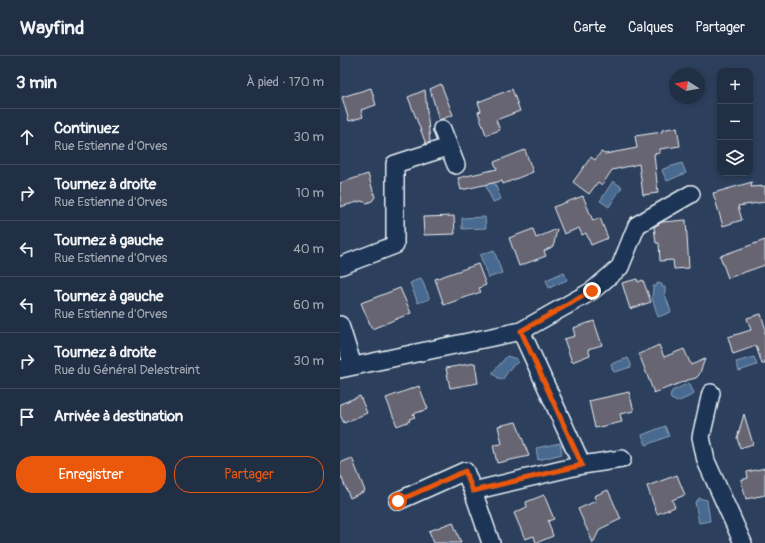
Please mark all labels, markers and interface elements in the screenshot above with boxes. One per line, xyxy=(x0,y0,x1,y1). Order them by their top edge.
text: Wayfind xyxy=(20,16,84,40)
text: Carte xyxy=(573,19,606,36)
text: Calques xyxy=(628,19,673,36)
text: Partager xyxy=(695,19,745,36)
north arrow xyxy=(669,68,705,104)
map controls xyxy=(717,68,753,176)
button: + xyxy=(717,68,753,104)
text: 3 min xyxy=(16,72,57,93)
text: À pied · 170 m xyxy=(246,74,324,90)
button: − xyxy=(717,104,753,140)
text: Continuez xyxy=(54,119,119,138)
icon: ahead xyxy=(16,126,38,148)
text: 30 m xyxy=(294,129,324,145)
text: Rue Estienne d'Orves xyxy=(54,138,167,154)
button: layers xyxy=(717,140,753,176)
text: Tournez à droite xyxy=(54,175,156,194)
icon: right xyxy=(16,182,38,204)
text: 10 m xyxy=(296,185,324,201)
text: Rue Estienne d'Orves xyxy=(54,194,167,210)
text: Tournez à gauche xyxy=(54,231,164,250)
icon: left xyxy=(16,238,38,260)
text: 40 m xyxy=(293,241,324,257)
text: Rue Estienne d'Orves xyxy=(54,250,167,266)
route end xyxy=(583,282,601,300)
text: Tournez à gauche xyxy=(54,287,164,306)
icon: left xyxy=(16,294,38,316)
text: 60 m xyxy=(293,297,324,313)
text: Rue Estienne d'Orves xyxy=(54,306,167,322)
text: Tournez à droite xyxy=(54,343,156,362)
icon: right xyxy=(16,350,38,372)
text: 30 m xyxy=(294,353,324,369)
text: Rue du Général Delestraint xyxy=(54,362,200,378)
icon: arrive xyxy=(16,406,38,428)
text: Arrivée à destination xyxy=(54,407,183,426)
button: Enregistrer xyxy=(16,456,166,493)
button: Partager xyxy=(174,456,324,493)
route start xyxy=(389,492,407,510)

